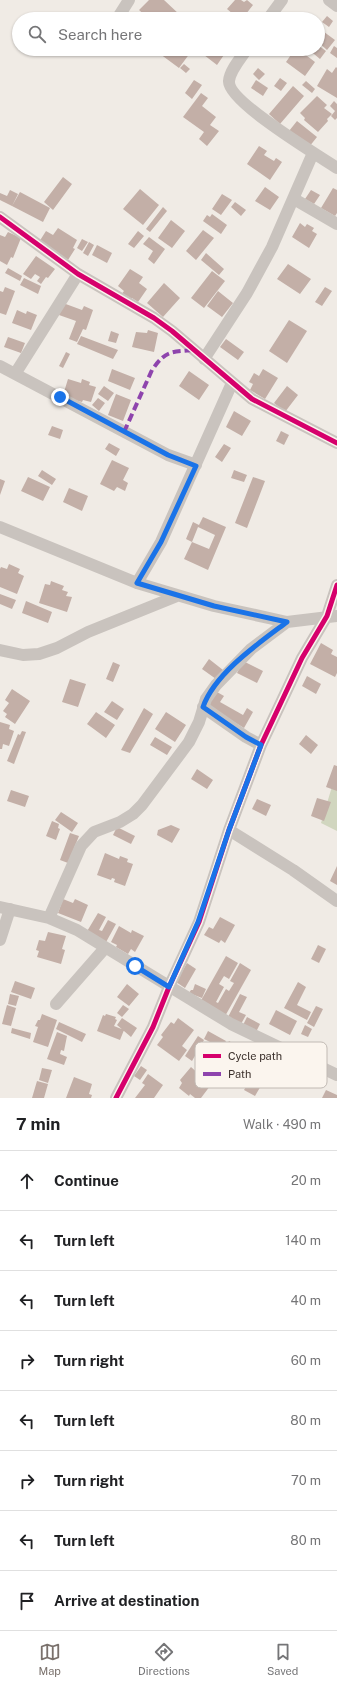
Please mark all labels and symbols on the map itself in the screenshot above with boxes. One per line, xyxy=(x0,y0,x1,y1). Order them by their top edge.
route end xyxy=(51,388,69,406)
route start xyxy=(126,957,144,975)
legend xyxy=(195,1042,327,1088)
text: Cycle path xyxy=(228,1050,282,1062)
text: Path xyxy=(228,1068,251,1080)

